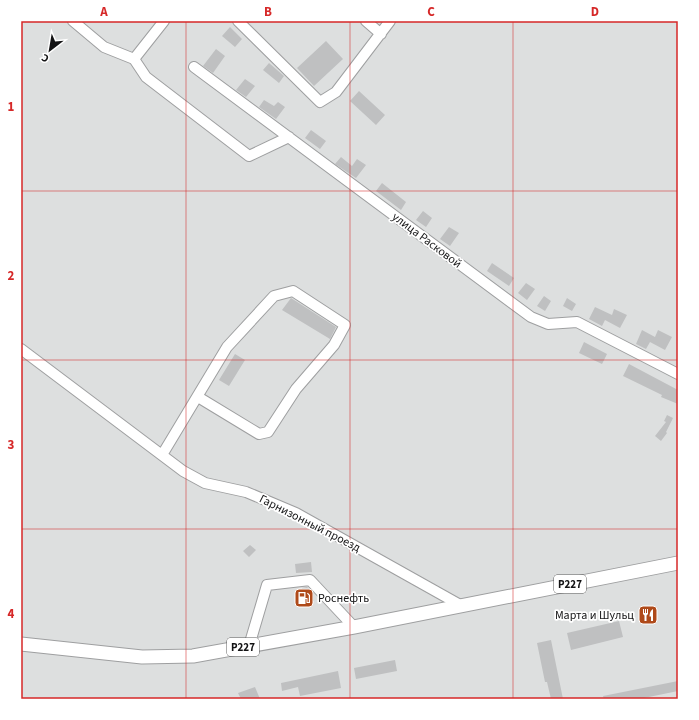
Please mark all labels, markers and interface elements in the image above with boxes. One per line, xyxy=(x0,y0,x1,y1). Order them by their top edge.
text: A xyxy=(99,3,108,21)
text: B xyxy=(264,3,272,21)
text: C xyxy=(427,3,435,21)
text: D xyxy=(591,3,599,21)
north arrow xyxy=(30,30,70,70)
text: С xyxy=(38,50,52,66)
text: 1 xyxy=(8,98,15,116)
street label: улица Расковой xyxy=(388,209,465,272)
text: 2 xyxy=(8,267,15,285)
text: 3 xyxy=(8,436,15,454)
street label: Гарнизонный проезд xyxy=(256,491,364,557)
road number: Р227 xyxy=(554,575,586,593)
fuel station icon: Роснефть xyxy=(293,587,315,609)
place label: Роснефть xyxy=(318,590,369,607)
restaurant icon: Марта и Шульц xyxy=(637,604,659,626)
text: 4 xyxy=(8,605,15,623)
place label: Марта и Шульц xyxy=(555,607,634,624)
road number: Р227 xyxy=(227,638,259,656)

